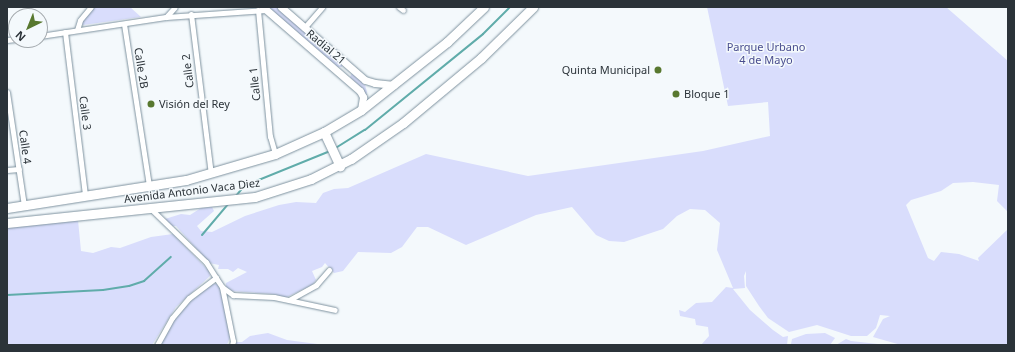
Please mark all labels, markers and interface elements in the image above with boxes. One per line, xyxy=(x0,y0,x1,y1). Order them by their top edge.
north arrow xyxy=(8,8,48,48)
street label: Radial 21 xyxy=(304,27,348,67)
text: N xyxy=(12,28,29,45)
park label: Parque Urbano 4 de Mayo xyxy=(727,41,805,67)
street label: Calle 2B xyxy=(131,47,151,89)
street label: Calle 2 xyxy=(179,53,197,89)
place label: Quinta Municipal xyxy=(562,63,650,77)
marker: Quinta Municipal xyxy=(653,65,663,75)
street label: Calle 1 xyxy=(247,66,263,102)
place label: Bloque 1 xyxy=(684,87,730,101)
marker: Bloque 1 xyxy=(671,89,681,99)
street label: Calle 3 xyxy=(76,95,94,131)
place label: Visión del Rey xyxy=(159,97,230,111)
marker: Visión del Rey xyxy=(146,99,156,109)
street label: Calle 4 xyxy=(16,129,34,165)
street label: Avenida Antonio Vaca Diez xyxy=(123,176,261,206)

